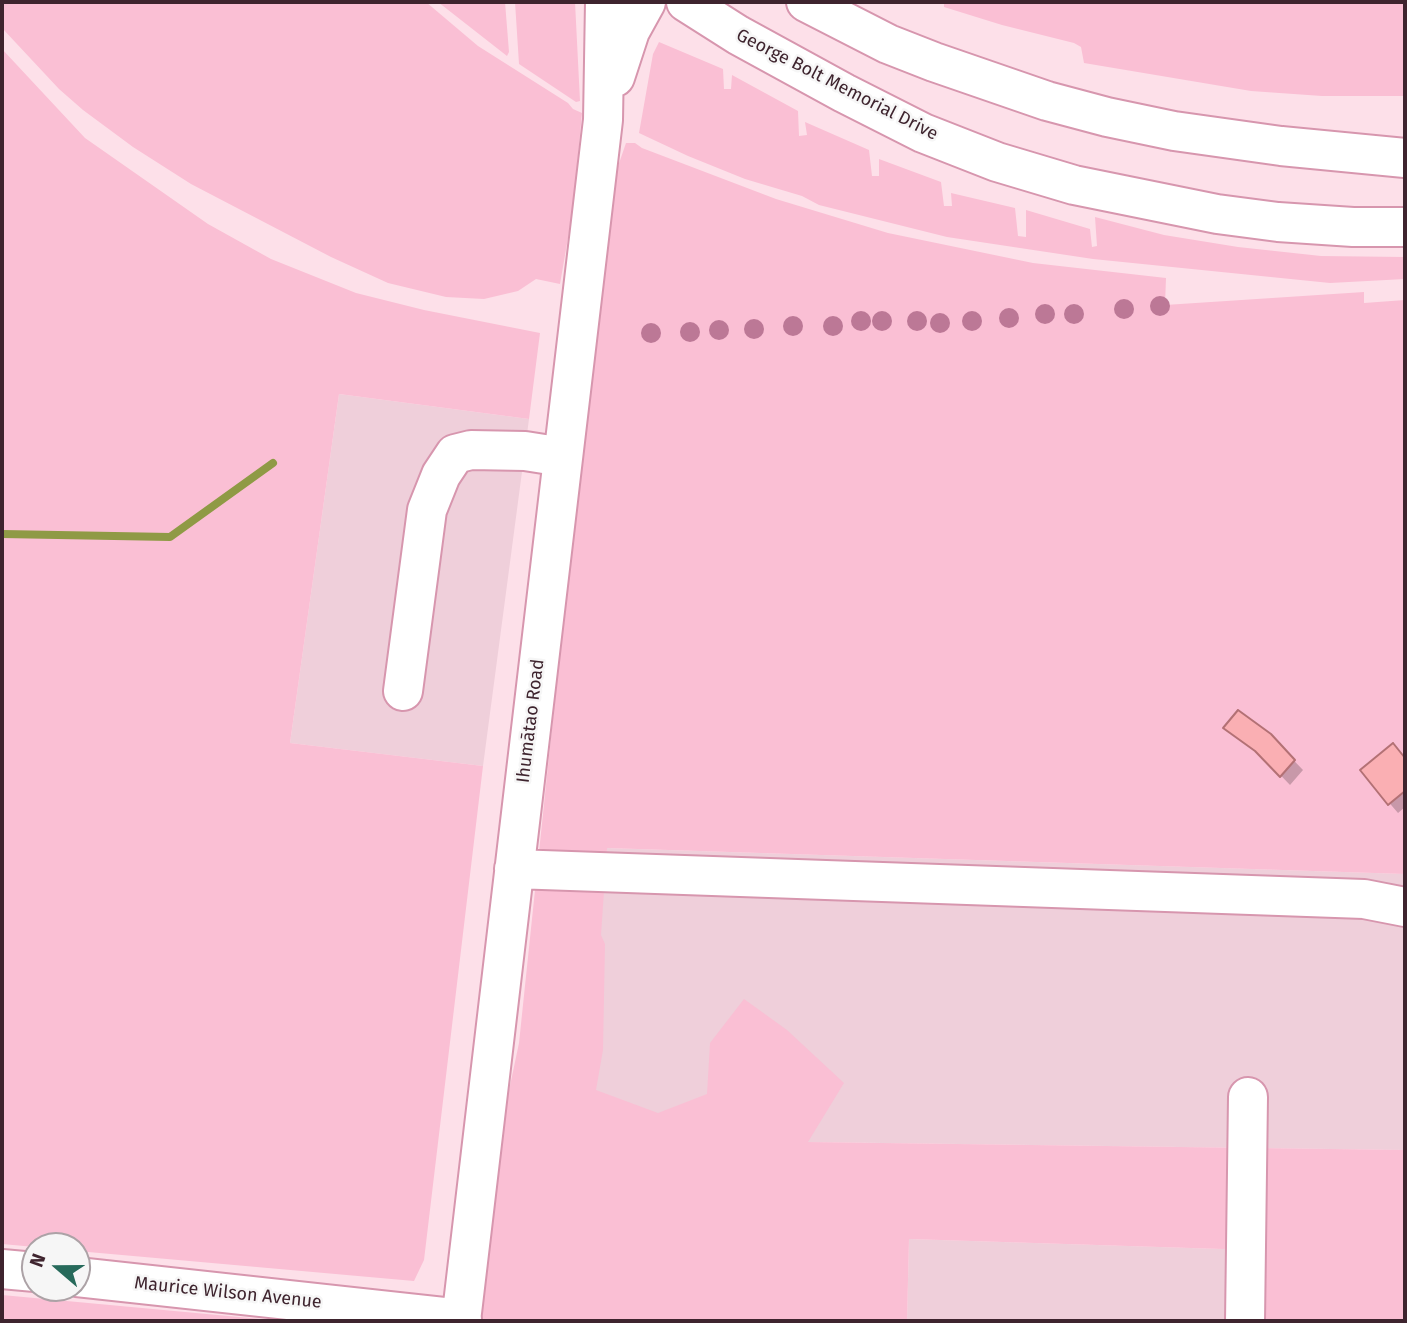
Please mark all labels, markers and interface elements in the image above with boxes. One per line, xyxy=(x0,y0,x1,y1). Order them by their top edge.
street label: George Bolt Memorial Drive xyxy=(732,25,942,145)
street label: Ihumātao Road xyxy=(513,658,549,784)
north arrow xyxy=(21,1232,91,1302)
text: N xyxy=(25,1250,51,1270)
street label: Maurice Wilson Avenue xyxy=(133,1272,323,1314)

